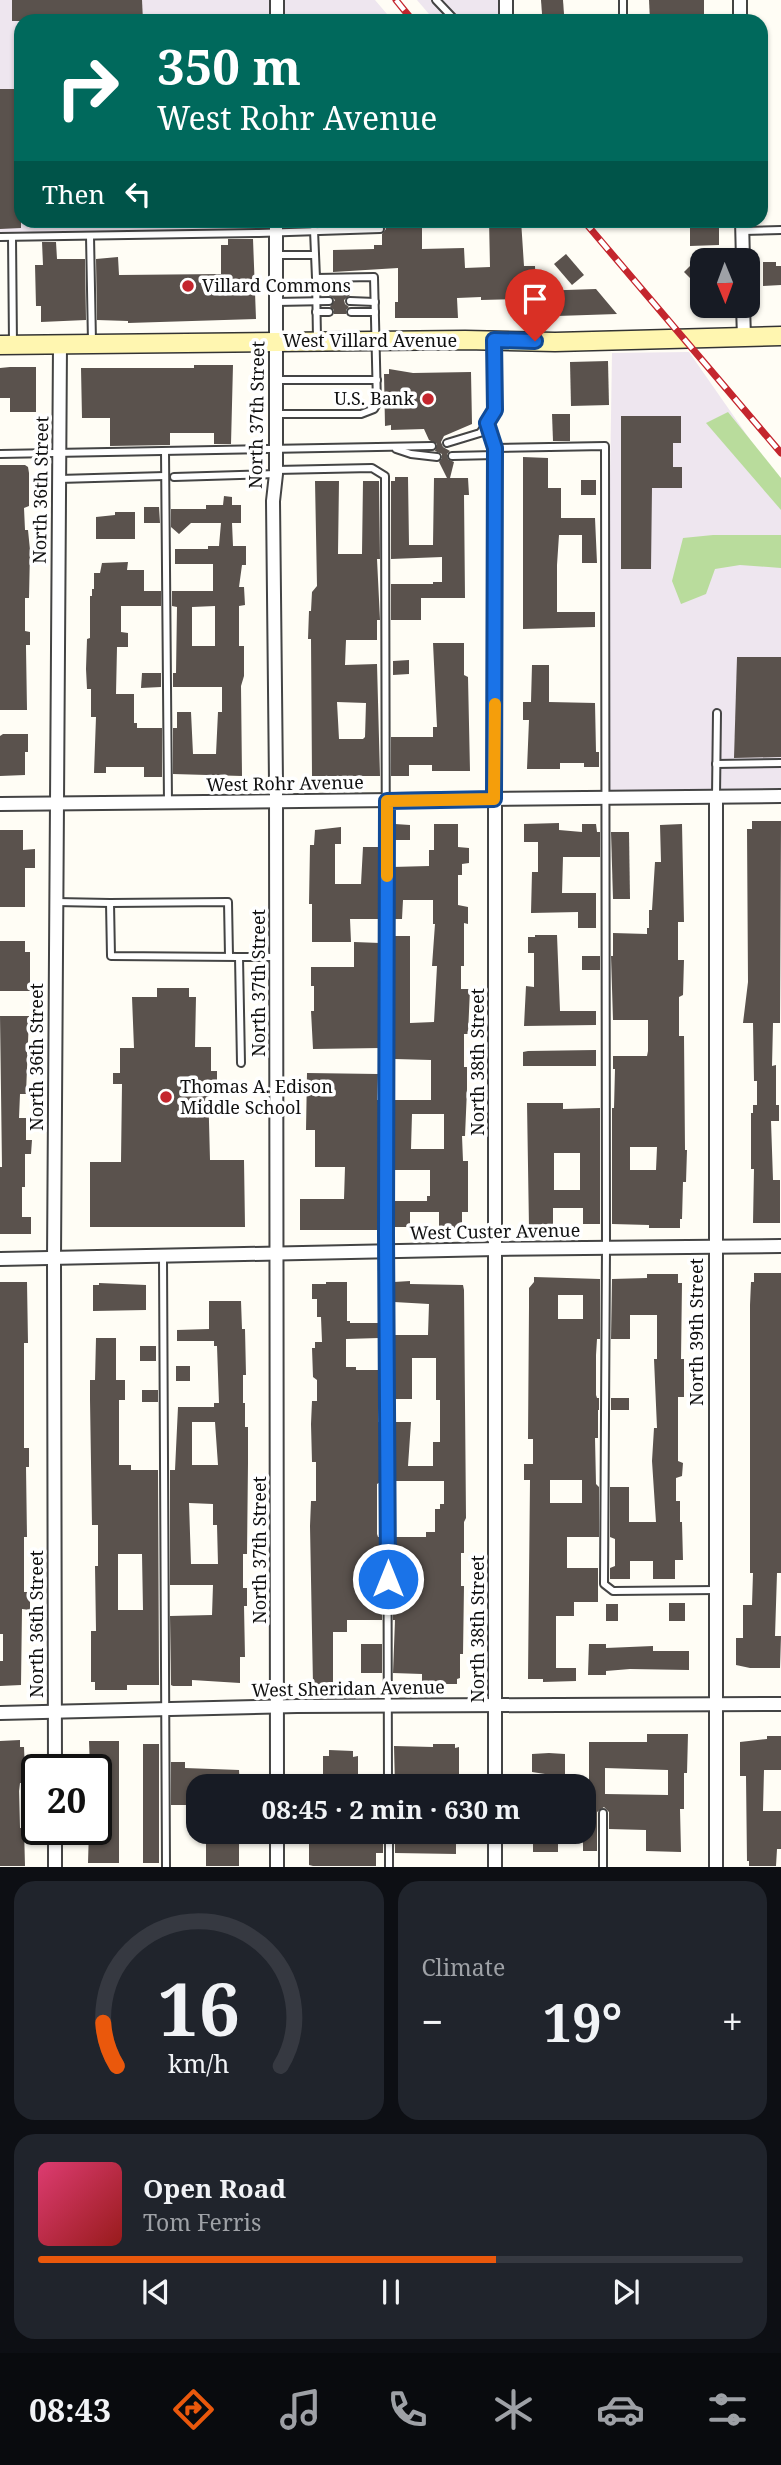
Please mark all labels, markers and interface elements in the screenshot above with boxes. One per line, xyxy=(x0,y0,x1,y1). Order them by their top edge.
text: 350 m xyxy=(157,33,301,99)
icon: right xyxy=(42,42,133,133)
text: West Rohr Avenue xyxy=(157,96,437,139)
icon: left xyxy=(119,175,157,213)
text: Then xyxy=(42,176,105,212)
north arrow xyxy=(690,248,760,318)
map controls xyxy=(690,248,760,318)
pin xyxy=(505,269,565,341)
place label: Villard Commons xyxy=(202,273,351,297)
marker: Villard Commons xyxy=(180,278,196,294)
icon: arrive xyxy=(516,280,554,318)
street label: West Villard Avenue xyxy=(283,328,457,352)
street label: North 37th Street xyxy=(243,341,269,489)
place label: U.S. Bank xyxy=(334,386,414,410)
marker: U.S. Bank xyxy=(420,391,436,407)
street label: North 36th Street xyxy=(27,416,53,564)
street label: West Rohr Avenue xyxy=(206,770,364,796)
street label: North 37th Street xyxy=(246,909,270,1057)
street label: North 36th Street xyxy=(24,983,48,1131)
street label: North 38th Street xyxy=(465,988,489,1136)
place label: Thomas A. Edison Middle School xyxy=(180,1074,333,1119)
marker: Thomas A. Edison Middle School xyxy=(158,1089,174,1105)
street label: West Custer Avenue xyxy=(409,1218,580,1244)
street label: North 39th Street xyxy=(684,1258,708,1406)
street label: North 37th Street xyxy=(247,1476,271,1624)
position arrow xyxy=(351,1542,425,1616)
street label: North 36th Street xyxy=(24,1550,48,1698)
street label: North 38th Street xyxy=(465,1555,489,1703)
street label: West Sheridan Avenue xyxy=(251,1674,445,1702)
speed limit sign: 20 xyxy=(21,1754,112,1845)
text: 08:45 · 2 min · 630 m xyxy=(261,1791,521,1827)
text: Climate xyxy=(422,1951,505,1983)
text: 16 xyxy=(158,1959,240,2058)
text: 19° xyxy=(543,1986,622,2057)
text: − xyxy=(422,1995,444,2047)
text: + xyxy=(722,1995,743,2047)
text: km/h xyxy=(168,2046,230,2080)
text: Open Road xyxy=(143,2170,286,2206)
text: Tom Ferris xyxy=(143,2206,261,2238)
icon: previous xyxy=(137,2273,175,2311)
icon: pause xyxy=(372,2273,410,2311)
icon: next xyxy=(607,2273,645,2311)
icon: directions xyxy=(169,2385,218,2434)
icon: music xyxy=(276,2385,325,2434)
icon: phone xyxy=(383,2385,432,2434)
icon: climate xyxy=(489,2385,538,2434)
icon: car xyxy=(596,2385,645,2434)
icon: filters xyxy=(703,2385,752,2434)
text: 08:43 xyxy=(29,2388,111,2431)

